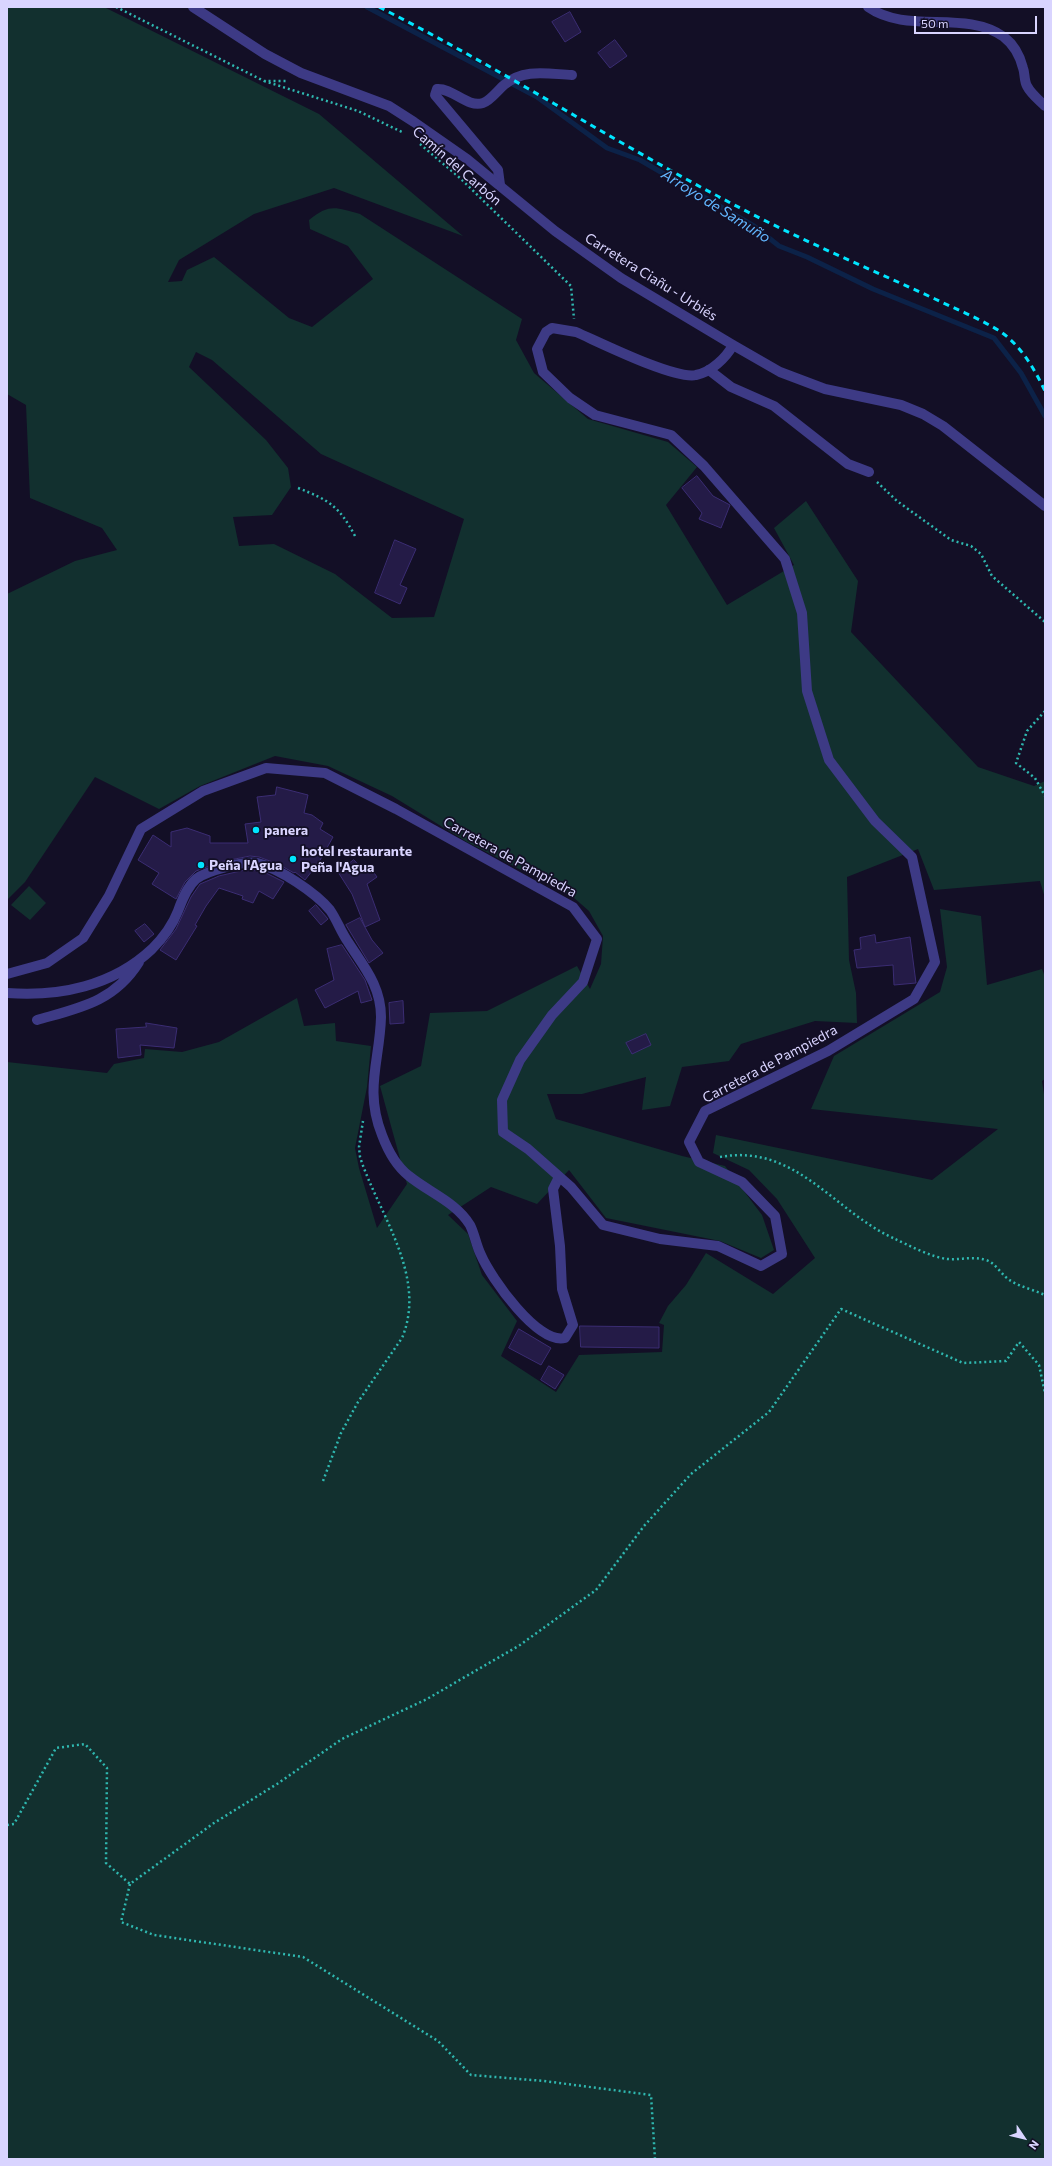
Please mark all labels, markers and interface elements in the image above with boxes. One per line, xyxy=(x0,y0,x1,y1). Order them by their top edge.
scale bar xyxy=(916,8,1039,34)
text: 50 m xyxy=(921,16,949,30)
street label: Camín del Carbón xyxy=(409,123,505,209)
water label: Arroyo de Samuño xyxy=(658,165,774,247)
street label: Carretera Ciañu - Urbiés xyxy=(582,229,720,325)
street label: Carretera de Pampiedra xyxy=(440,813,580,901)
place label: panera xyxy=(264,822,308,838)
marker: panera xyxy=(251,825,261,835)
place label: hotel restaurante Peña l'Agua xyxy=(301,843,412,876)
marker: hotel restaurante Peña l'Agua xyxy=(288,854,298,864)
place label: Peña l'Agua xyxy=(209,857,282,873)
marker: Peña l'Agua xyxy=(196,860,206,870)
street label: Carretera de Pampiedra xyxy=(700,1021,840,1107)
north arrow xyxy=(1004,2118,1044,2158)
text: N xyxy=(1027,2138,1042,2152)

